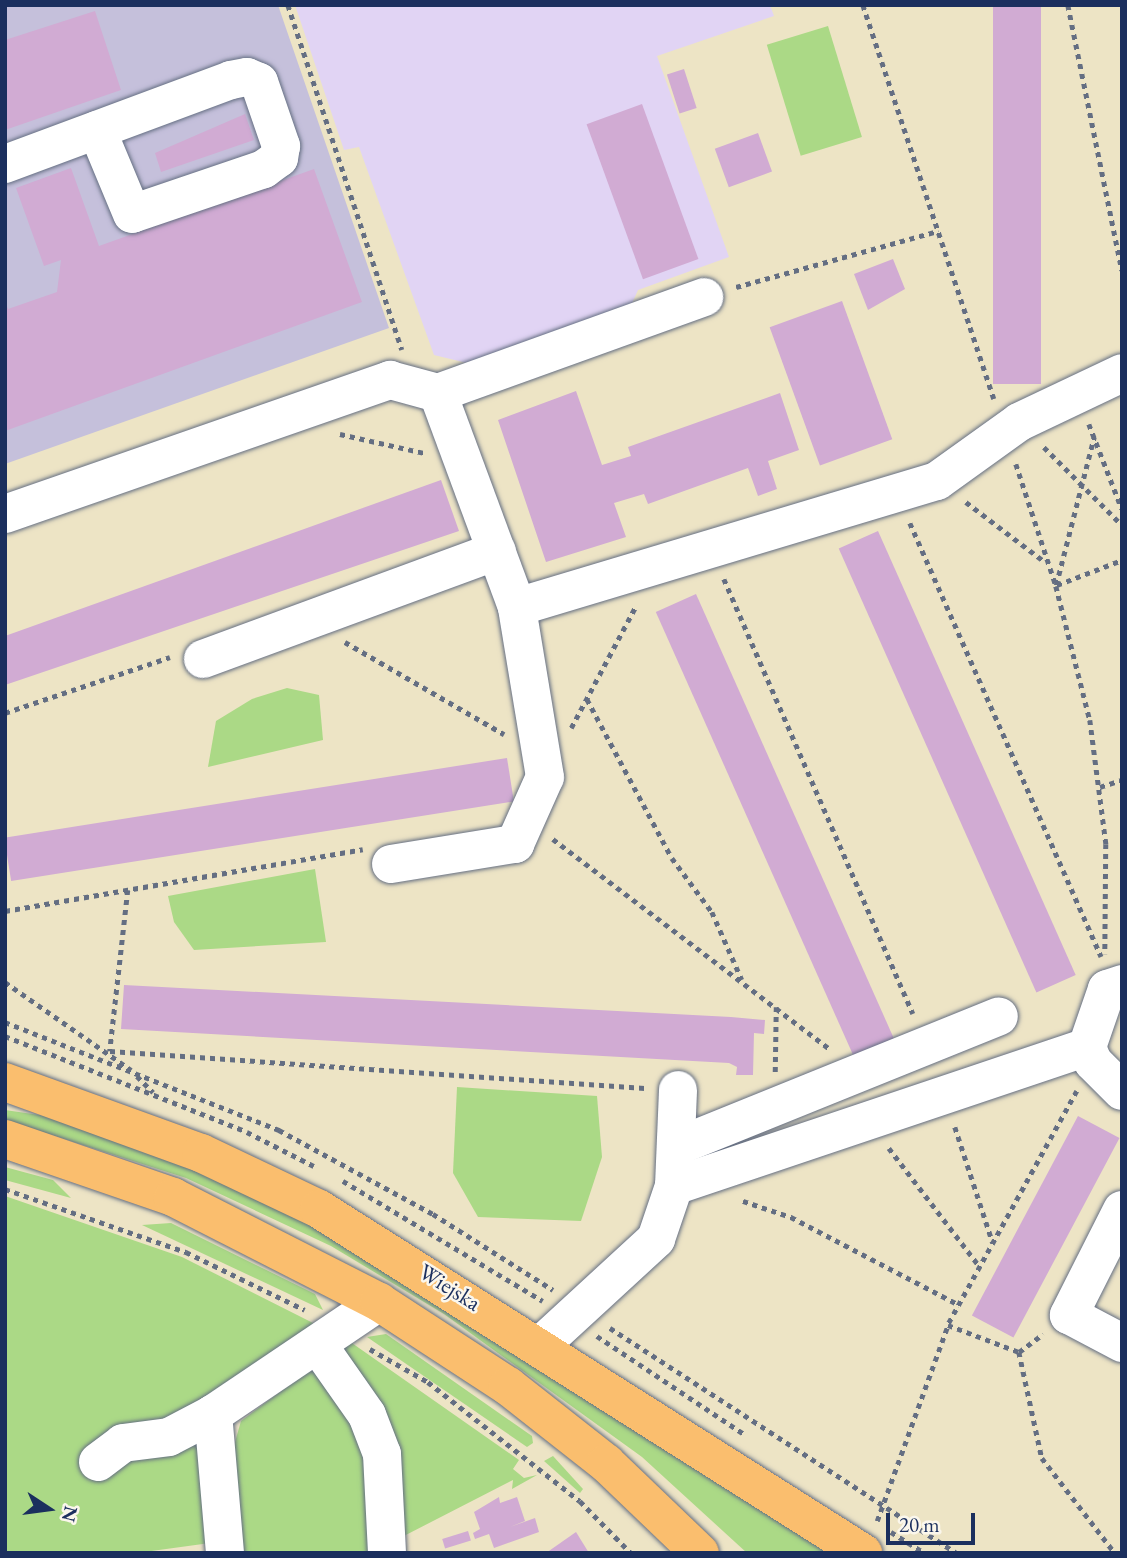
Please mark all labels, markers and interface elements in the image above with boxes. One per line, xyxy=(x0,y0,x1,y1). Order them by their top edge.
street label: Wiejska xyxy=(414,1257,486,1317)
north arrow xyxy=(14,1474,84,1544)
scale bar xyxy=(889,1498,978,1542)
text: N xyxy=(56,1504,84,1524)
text: 20 m xyxy=(899,1511,940,1538)

